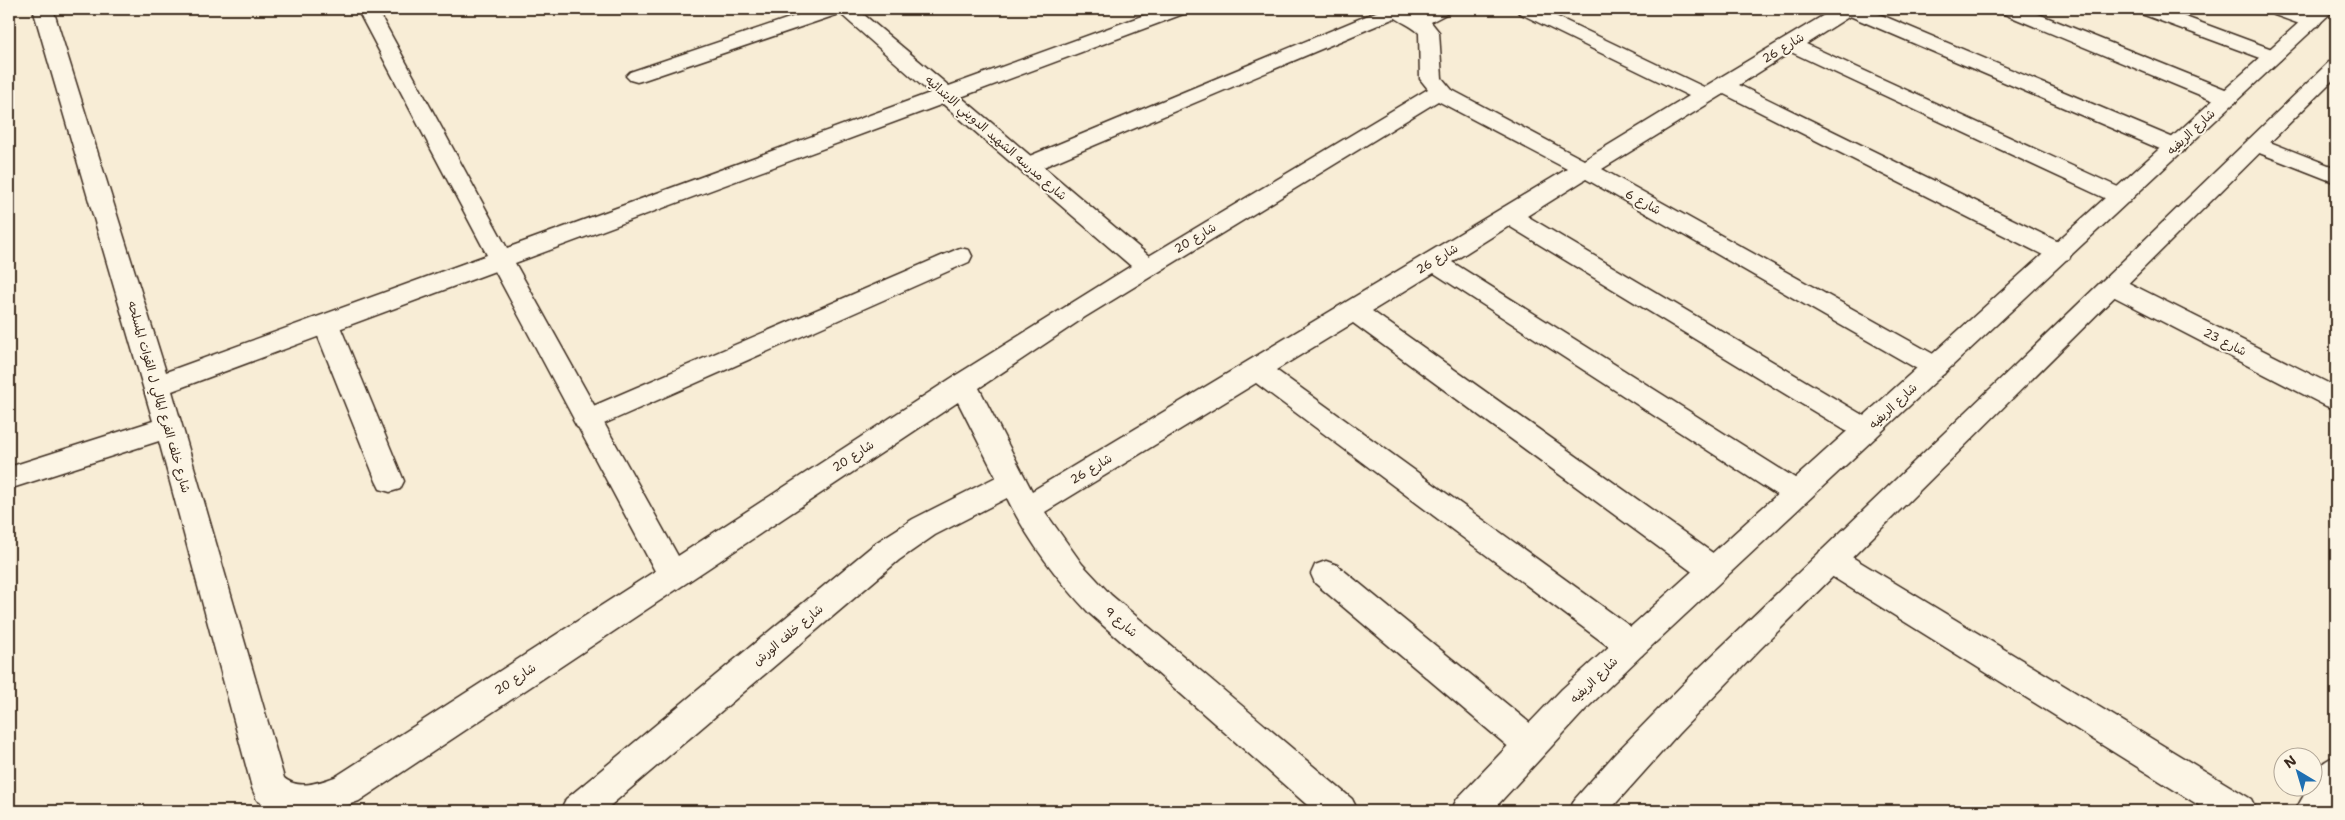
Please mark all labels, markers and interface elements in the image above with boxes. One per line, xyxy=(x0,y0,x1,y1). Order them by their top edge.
street label: شارع 26 xyxy=(1759,29,1807,68)
street label: شارع مدرسه الشهيد الدويني الابتدائيه xyxy=(920,72,1070,206)
street label: شارع الريفيه xyxy=(2164,106,2219,159)
street label: شارع 6 xyxy=(1622,186,1664,219)
street label: شارع 20 xyxy=(1171,219,1220,258)
street label: شارع 26 xyxy=(1413,240,1461,279)
street label: شارع خلف الفرع المالي ل القوات المسلحه xyxy=(121,299,194,496)
street label: شارع 23 xyxy=(2200,324,2249,361)
street label: شارع الريفيه xyxy=(1866,380,1921,433)
street label: شارع 20 xyxy=(829,437,877,476)
street label: شارع 26 xyxy=(1067,450,1115,489)
street label: شارع خلف الورش xyxy=(750,601,827,670)
street label: شارع 9 xyxy=(1101,603,1141,641)
street label: شارع الريفيه xyxy=(1567,653,1622,707)
street label: شارع 20 xyxy=(491,660,539,699)
north arrow xyxy=(2272,748,2322,798)
text: N xyxy=(2280,751,2300,772)

